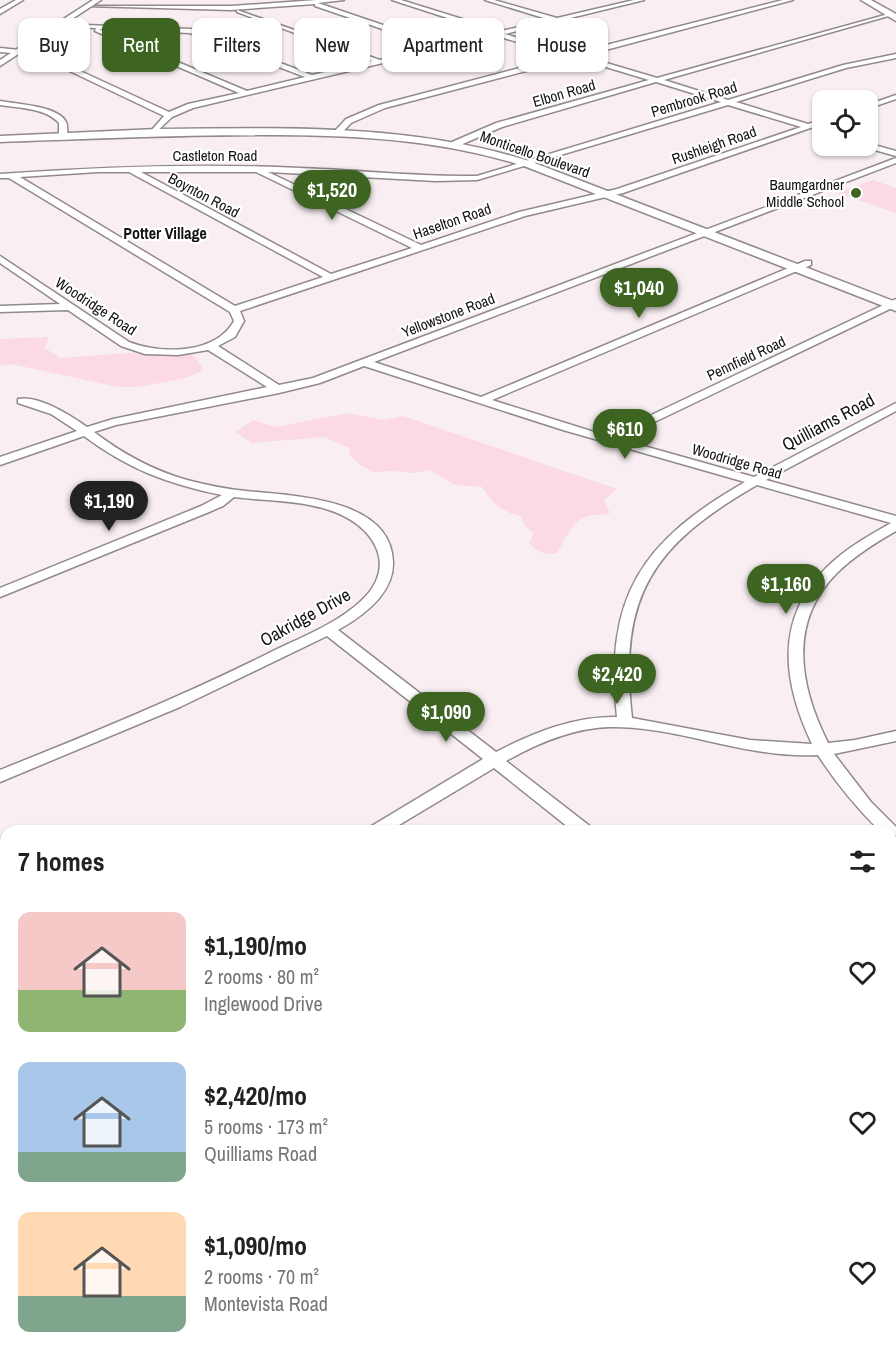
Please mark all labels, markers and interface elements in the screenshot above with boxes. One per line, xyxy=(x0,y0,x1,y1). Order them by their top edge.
chip: Buy xyxy=(18,18,90,72)
chip: Rent xyxy=(102,18,180,72)
chip: Filters xyxy=(192,18,282,72)
chip: New xyxy=(294,18,370,72)
chip: Apartment xyxy=(382,18,504,72)
chip: House xyxy=(516,18,608,72)
street label: Elbon Road xyxy=(530,74,598,112)
street label: Pembrook Road xyxy=(648,76,740,122)
map controls xyxy=(812,90,878,156)
button: locate xyxy=(812,90,878,156)
street label: Rushleigh Road xyxy=(669,121,759,169)
street label: Monticello Boulevard xyxy=(477,125,593,183)
street label: Castleton Road xyxy=(173,145,257,166)
street label: Boynton Road xyxy=(165,167,243,223)
pin: $1,520 xyxy=(283,170,381,221)
place label: Baumgardner Middle School xyxy=(766,174,844,212)
text: $1,520 xyxy=(307,176,357,203)
marker: Baumgardner Middle School xyxy=(849,186,863,200)
street label: Haselton Road xyxy=(410,198,494,244)
district label: Potter Village xyxy=(123,222,207,244)
pin: $1,040 xyxy=(590,268,688,319)
street label: Woodridge Road xyxy=(51,272,141,340)
text: $1,040 xyxy=(614,274,664,301)
street label: Yellowstone Road xyxy=(398,288,498,342)
street label: Pennfield Road xyxy=(703,331,789,385)
street label: Quilliams Road xyxy=(777,387,879,457)
pin: $610 xyxy=(589,409,661,460)
text: $610 xyxy=(607,415,643,442)
street label: Woodridge Road xyxy=(690,438,784,484)
pin: $1,190 xyxy=(60,481,158,532)
text: $1,190 xyxy=(84,487,134,514)
pin: $1,160 xyxy=(737,564,835,615)
text: $1,160 xyxy=(761,570,811,597)
street label: Oakridge Drive xyxy=(255,582,355,652)
pin: $2,420 xyxy=(568,654,666,705)
text: $2,420 xyxy=(592,660,642,687)
pin: $1,090 xyxy=(397,692,495,743)
text: $1,090 xyxy=(421,698,471,725)
text: 7 homes xyxy=(18,844,105,879)
icon: filters xyxy=(846,845,879,878)
text: $1,190/mo xyxy=(204,928,307,963)
icon: home xyxy=(66,936,138,1008)
icon: heart xyxy=(846,956,879,989)
text: 2 rooms · 80 m² xyxy=(204,963,319,990)
text: Inglewood Drive xyxy=(204,990,323,1017)
text: $2,420/mo xyxy=(204,1078,307,1113)
icon: home xyxy=(66,1086,138,1158)
icon: heart xyxy=(846,1106,879,1139)
text: 5 rooms · 173 m² xyxy=(204,1113,328,1140)
text: Quilliams Road xyxy=(204,1140,317,1167)
text: $1,090/mo xyxy=(204,1228,307,1263)
icon: home xyxy=(66,1236,138,1308)
icon: heart xyxy=(846,1256,879,1289)
text: 2 rooms · 70 m² xyxy=(204,1263,319,1290)
text: Montevista Road xyxy=(204,1290,328,1317)

